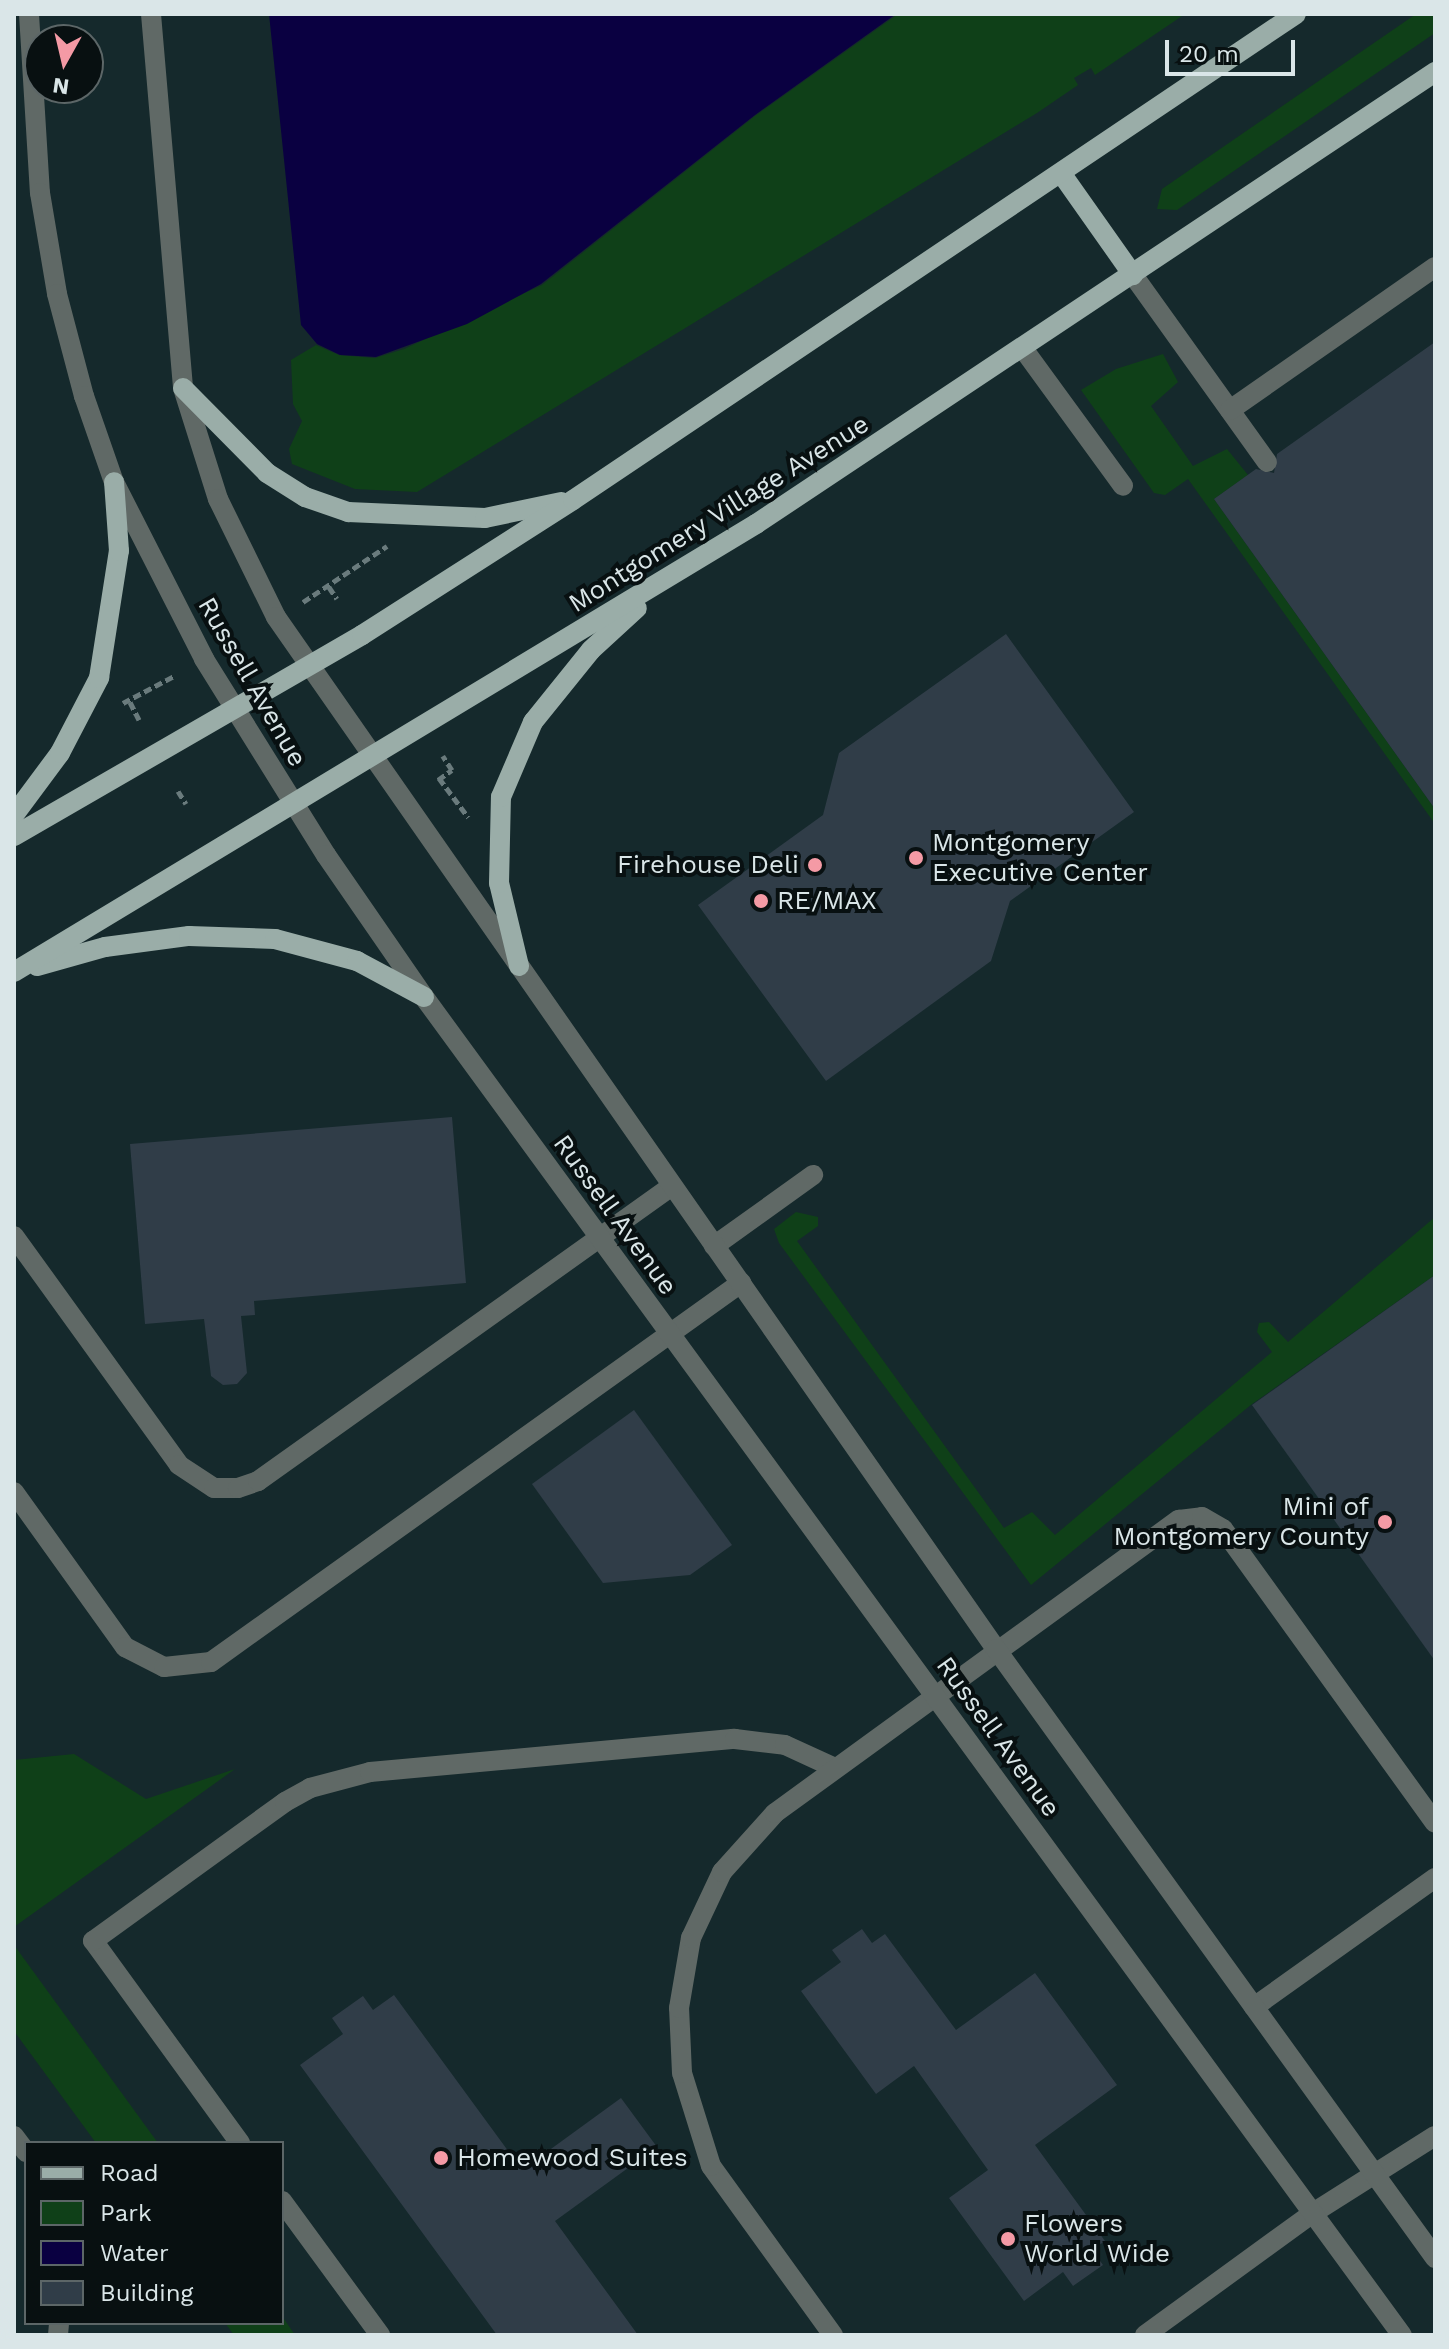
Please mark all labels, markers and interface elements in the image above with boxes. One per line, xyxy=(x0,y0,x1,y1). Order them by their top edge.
north arrow xyxy=(24,24,104,104)
scale bar xyxy=(1169,24,1299,74)
text: 20 m xyxy=(1179,40,1239,68)
text: N xyxy=(51,73,71,100)
street label: Montgomery Village Avenue xyxy=(562,408,876,620)
street label: Russell Avenue xyxy=(190,591,314,773)
place label: Montgomery Executive Center xyxy=(932,827,1148,888)
place label: Firehouse Deli xyxy=(617,849,799,881)
marker: Montgomery Executive Center xyxy=(907,849,925,867)
marker: Firehouse Deli xyxy=(806,856,824,874)
place label: RE/MAX xyxy=(777,885,877,917)
marker: RE/MAX xyxy=(752,892,770,910)
street label: Russell Avenue xyxy=(546,1128,684,1302)
place label: Mini of Montgomery County xyxy=(1113,1491,1369,1552)
marker: Mini of Montgomery County xyxy=(1376,1513,1394,1531)
street label: Russell Avenue xyxy=(929,1650,1067,1824)
legend xyxy=(24,2141,284,2325)
place label: Homewood Suites xyxy=(457,2142,688,2174)
marker: Homewood Suites xyxy=(432,2149,450,2167)
text: Road xyxy=(100,2159,159,2187)
text: Park xyxy=(100,2199,152,2227)
place label: Flowers World Wide xyxy=(1024,2208,1171,2270)
marker: Flowers World Wide xyxy=(999,2230,1017,2248)
text: Water xyxy=(100,2239,169,2267)
text: Building xyxy=(100,2279,193,2307)

